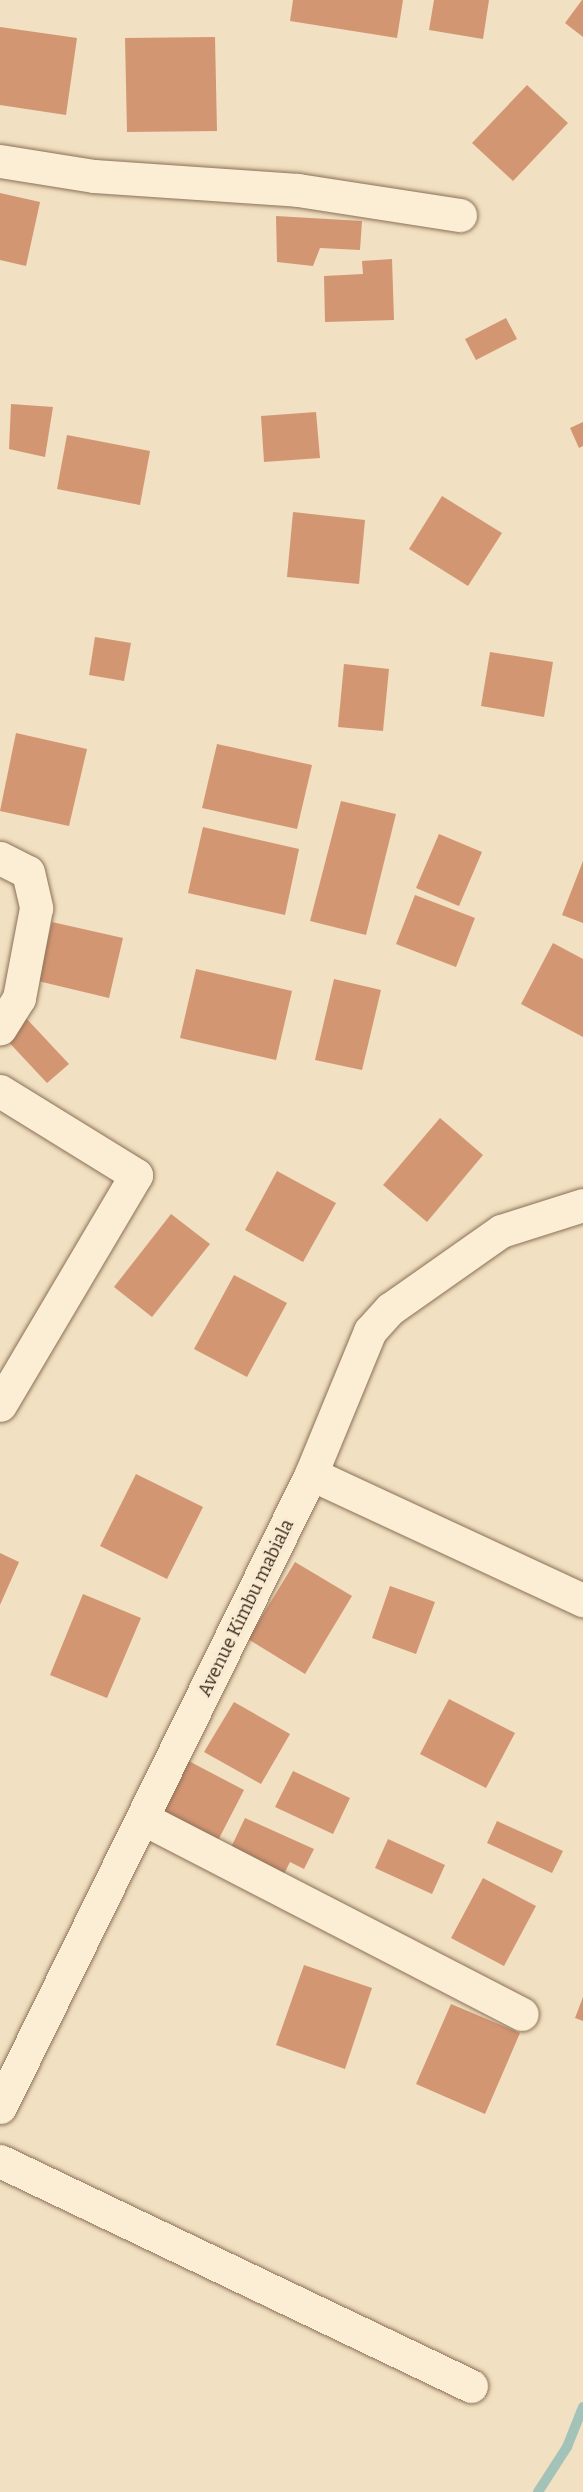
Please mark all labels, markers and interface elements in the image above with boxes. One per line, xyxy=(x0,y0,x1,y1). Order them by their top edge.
street label: Avenue Kimbu mabiala xyxy=(194,1516,298,1700)

